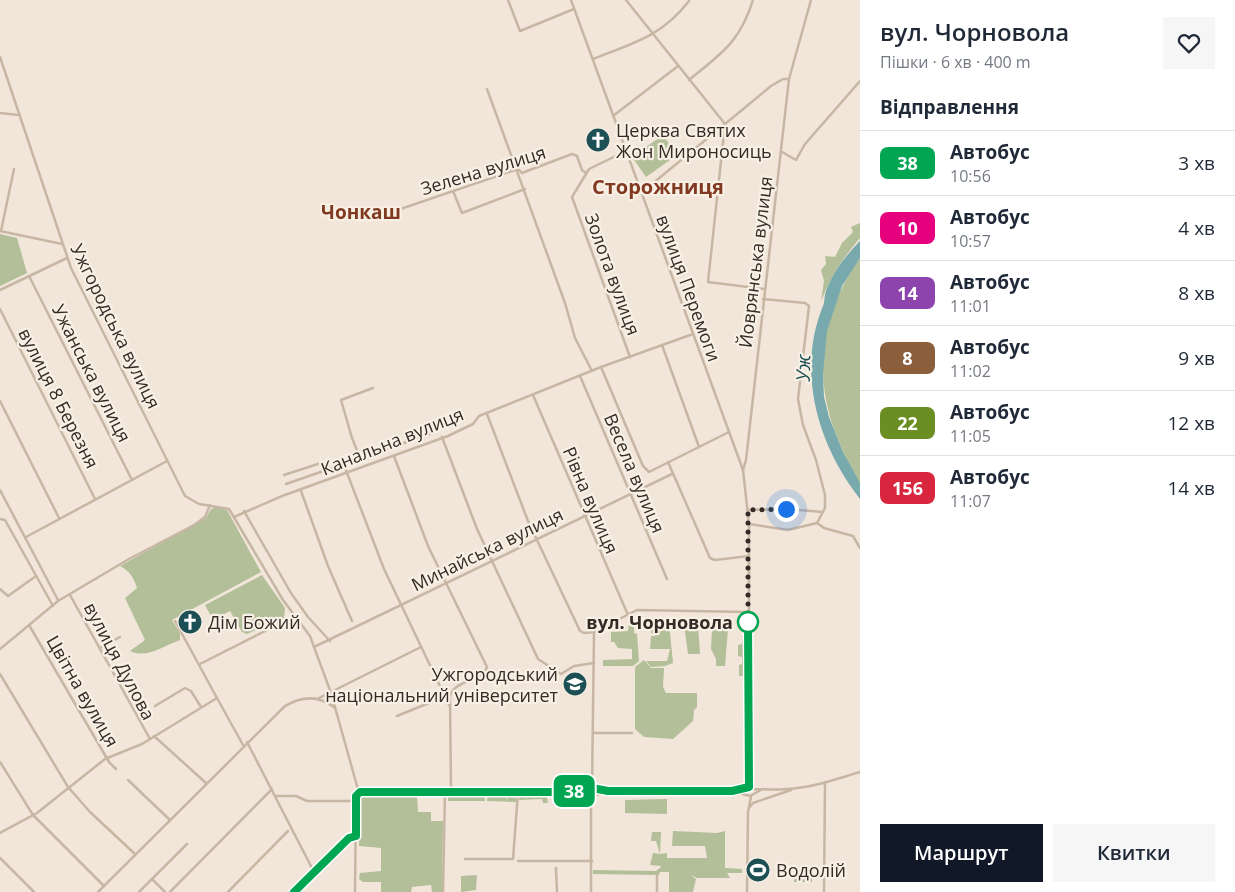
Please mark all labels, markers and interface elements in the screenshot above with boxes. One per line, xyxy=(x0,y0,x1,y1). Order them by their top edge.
text: вул. Чорновола xyxy=(880,15,1069,48)
button: heart xyxy=(1163,17,1215,69)
text: Пішки · 6 хв · 400 m xyxy=(880,51,1031,73)
text: Відправлення xyxy=(880,94,1019,120)
place label: Церква Святих Жон Мироносиць xyxy=(616,118,772,163)
church icon: Церква Святих Жон Мироносиць xyxy=(585,127,611,153)
text: Автобус xyxy=(950,139,1030,165)
street label: Зелена вулиця xyxy=(418,140,548,200)
text: 3 хв xyxy=(1178,150,1215,176)
text: 38 xyxy=(897,151,918,175)
text: 10:56 xyxy=(950,165,991,187)
district label: Сторожниця xyxy=(592,173,724,200)
street label: Йоврянська вулиця xyxy=(733,175,777,349)
district label: Чонкаш xyxy=(321,199,401,225)
text: Автобус xyxy=(950,204,1030,230)
street label: Золота вулиця xyxy=(580,210,646,338)
street label: вулиця Перемоги xyxy=(651,211,727,365)
text: 4 хв xyxy=(1178,215,1215,241)
text: 10 xyxy=(897,216,918,240)
text: 10:57 xyxy=(950,230,991,252)
street label: Ужгородська вулиця xyxy=(66,240,166,412)
text: Автобус xyxy=(950,269,1030,295)
text: 8 хв xyxy=(1178,280,1215,306)
text: 14 xyxy=(897,281,918,305)
text: 11:01 xyxy=(950,295,991,317)
street label: Ужанська вулиця xyxy=(47,300,137,446)
street label: вулиця 8 Березня xyxy=(13,324,105,472)
text: Автобус xyxy=(950,334,1030,360)
text: 9 хв xyxy=(1178,345,1215,371)
text: 8 xyxy=(902,346,913,370)
water label: Уж xyxy=(790,353,816,383)
text: 11:02 xyxy=(950,360,991,382)
text: Автобус xyxy=(950,399,1030,425)
street label: Канальна вулиця xyxy=(317,401,467,481)
street label: Весела вулиця xyxy=(599,409,671,537)
text: 12 хв xyxy=(1167,410,1215,436)
text: 22 xyxy=(897,411,918,435)
text: 11:05 xyxy=(950,425,991,447)
street label: Рівна вулиця xyxy=(558,443,624,557)
text: Автобус xyxy=(950,464,1030,490)
text: 14 хв xyxy=(1167,475,1215,501)
text: 156 xyxy=(892,476,923,500)
text: 11:07 xyxy=(950,490,991,512)
your location xyxy=(774,497,799,522)
street label: Минайська вулиця xyxy=(407,502,567,596)
street label: вулиця Дулова xyxy=(79,598,161,724)
church icon: Дім Божий xyxy=(177,609,203,635)
place label: Дім Божий xyxy=(208,610,301,634)
place label: вул. Чорновола xyxy=(586,610,733,634)
marker: вул. Чорновола xyxy=(737,611,759,633)
street label: Цвітна вулиця xyxy=(41,631,125,751)
place label: Ужгородський національний університет xyxy=(325,662,559,707)
school or university icon: Ужгородський національний університет xyxy=(562,671,588,697)
line badge: 38 xyxy=(552,775,596,807)
text: 38 xyxy=(564,779,584,803)
button: Маршрут xyxy=(880,824,1043,882)
button: Квитки xyxy=(1053,824,1215,882)
sports icon: Водолій xyxy=(745,857,771,883)
place label: Водолій xyxy=(776,858,846,882)

